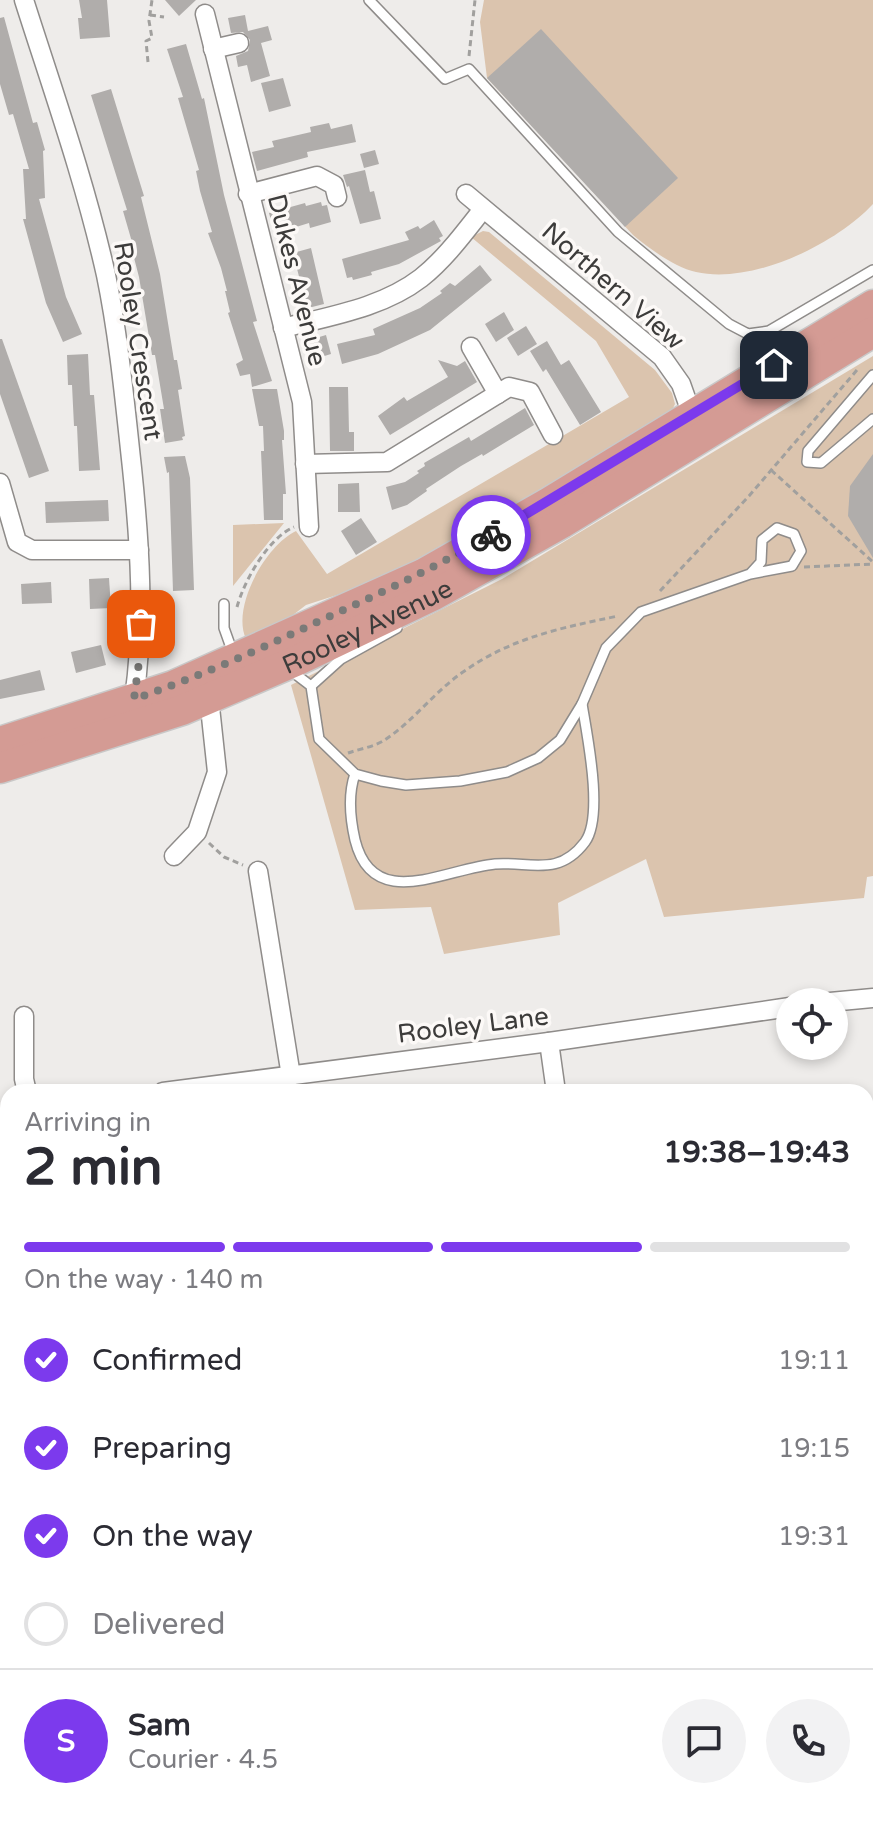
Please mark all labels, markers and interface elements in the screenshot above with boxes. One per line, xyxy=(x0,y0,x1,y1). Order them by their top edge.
street label: Dukes Avenue xyxy=(261,191,333,369)
street label: Northern View xyxy=(535,216,691,356)
street label: Rooley Crescent xyxy=(107,240,169,442)
pin xyxy=(740,331,808,399)
icon: home xyxy=(752,343,796,387)
courier xyxy=(451,495,531,575)
icon: bike xyxy=(469,513,513,557)
street label: Rooley Avenue xyxy=(277,572,458,681)
pin xyxy=(107,590,175,658)
icon: bag xyxy=(119,602,163,646)
map controls xyxy=(776,988,848,1060)
button: locate xyxy=(776,988,848,1060)
street label: Rooley Lane xyxy=(396,1000,550,1050)
text: Arriving in xyxy=(24,1107,151,1138)
text: 19:38–19:43 xyxy=(663,1134,850,1171)
text: 2 min xyxy=(24,1136,163,1199)
text: On the way · 140 m xyxy=(24,1264,263,1295)
icon: check xyxy=(24,1338,68,1382)
text: Confirmed xyxy=(92,1342,243,1379)
text: 19:11 xyxy=(778,1345,850,1376)
icon: check xyxy=(24,1426,68,1470)
text: Preparing xyxy=(92,1430,232,1467)
text: 19:15 xyxy=(778,1433,850,1464)
icon: check xyxy=(24,1514,68,1558)
text: On the way xyxy=(92,1518,253,1555)
text: 19:31 xyxy=(778,1521,850,1552)
text: Delivered xyxy=(92,1606,226,1643)
button: chat xyxy=(662,1699,746,1783)
button: phone xyxy=(766,1699,850,1783)
text: Sam xyxy=(128,1707,191,1744)
text: S xyxy=(57,1723,75,1760)
text: Courier · 4.5 xyxy=(128,1744,278,1775)

